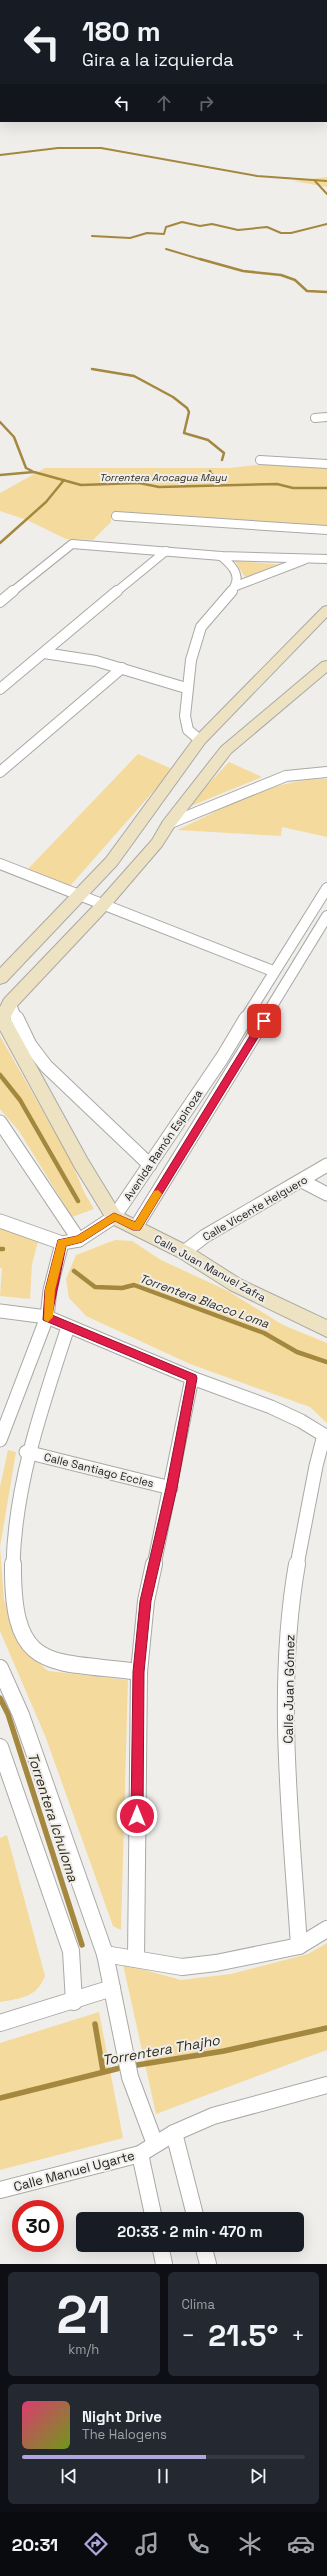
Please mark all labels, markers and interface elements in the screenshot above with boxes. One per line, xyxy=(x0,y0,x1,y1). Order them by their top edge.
text: 180 m xyxy=(82,13,161,49)
icon: left xyxy=(16,16,68,68)
text: Gira a la izquierda xyxy=(82,48,234,71)
icon: left xyxy=(111,92,133,114)
icon: ahead xyxy=(153,92,175,114)
icon: right xyxy=(195,92,217,114)
water label: Torrentera Arocagua Mayu xyxy=(99,471,228,484)
pin xyxy=(247,1004,281,1038)
icon: arrive xyxy=(253,1010,275,1032)
street label: Avenida Ramón Espinoza xyxy=(121,1086,206,1203)
street label: Calle Vicente Helguero xyxy=(200,1172,310,1244)
street label: Calle Juan Manuel Zafra xyxy=(152,1231,269,1305)
water label: Torrentera Blacco Loma xyxy=(137,1270,271,1332)
street label: Calle Santiago Eccles xyxy=(43,1450,156,1490)
street label: Calle Juan Gómez xyxy=(280,1634,298,1744)
water label: Torrentera Ichuloma xyxy=(24,1750,83,1885)
position arrow xyxy=(116,1795,158,1837)
water label: Torrentera Thajho xyxy=(101,2031,221,2069)
street label: Calle Manuel Ugarte xyxy=(12,2147,136,2195)
speed limit sign: 30 xyxy=(12,2200,64,2252)
text: 20:33 · 2 min · 470 m xyxy=(117,2222,263,2241)
text: 21 xyxy=(57,2282,111,2348)
text: Clima xyxy=(182,2296,215,2313)
text: 21.5° xyxy=(208,2316,278,2355)
text: − xyxy=(182,2321,195,2349)
text: + xyxy=(291,2321,305,2349)
text: km/h xyxy=(68,2341,99,2358)
text: Night Drive xyxy=(82,2407,162,2426)
text: The Halogens xyxy=(82,2426,167,2443)
icon: previous xyxy=(58,2465,80,2487)
icon: pause xyxy=(152,2465,174,2487)
icon: next xyxy=(247,2465,269,2487)
icon: directions xyxy=(82,2530,110,2558)
icon: music xyxy=(133,2530,161,2558)
icon: phone xyxy=(184,2530,212,2558)
icon: climate xyxy=(236,2530,264,2558)
icon: car xyxy=(287,2530,315,2558)
text: 20:31 xyxy=(12,2533,58,2556)

